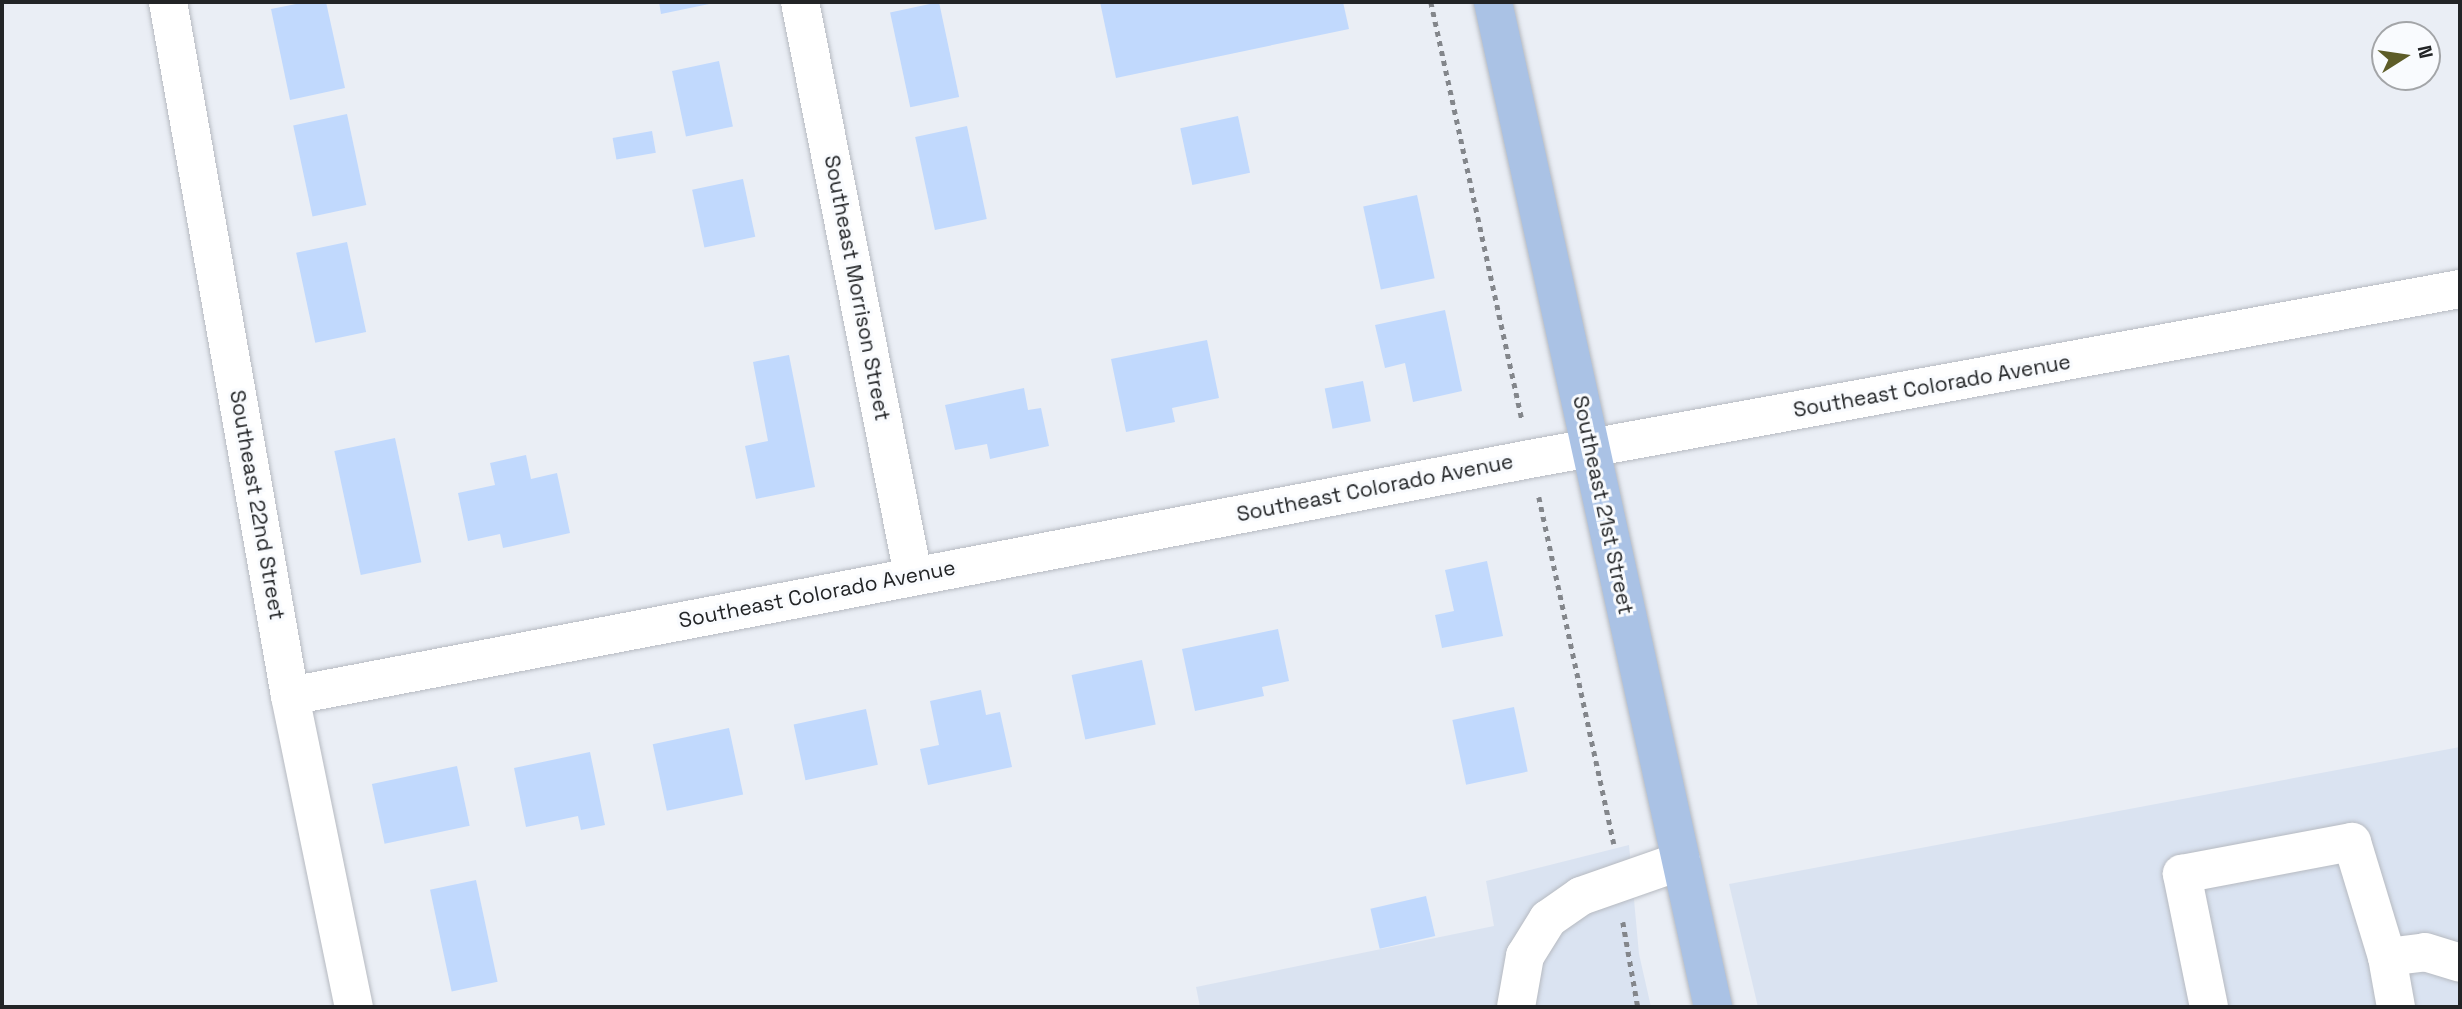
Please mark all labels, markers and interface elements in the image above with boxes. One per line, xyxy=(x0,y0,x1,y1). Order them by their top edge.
north arrow xyxy=(2371,21,2441,91)
text: N xyxy=(2412,43,2439,61)
street label: Southeast Morrison Street xyxy=(819,153,895,423)
street label: Southeast Colorado Avenue xyxy=(1791,349,2073,423)
street label: Southeast 22nd Street xyxy=(224,388,290,622)
street label: Southeast 21st Street xyxy=(1567,393,1639,617)
street label: Southeast Colorado Avenue xyxy=(1234,449,1516,527)
street label: Southeast Colorado Avenue xyxy=(676,555,958,633)

